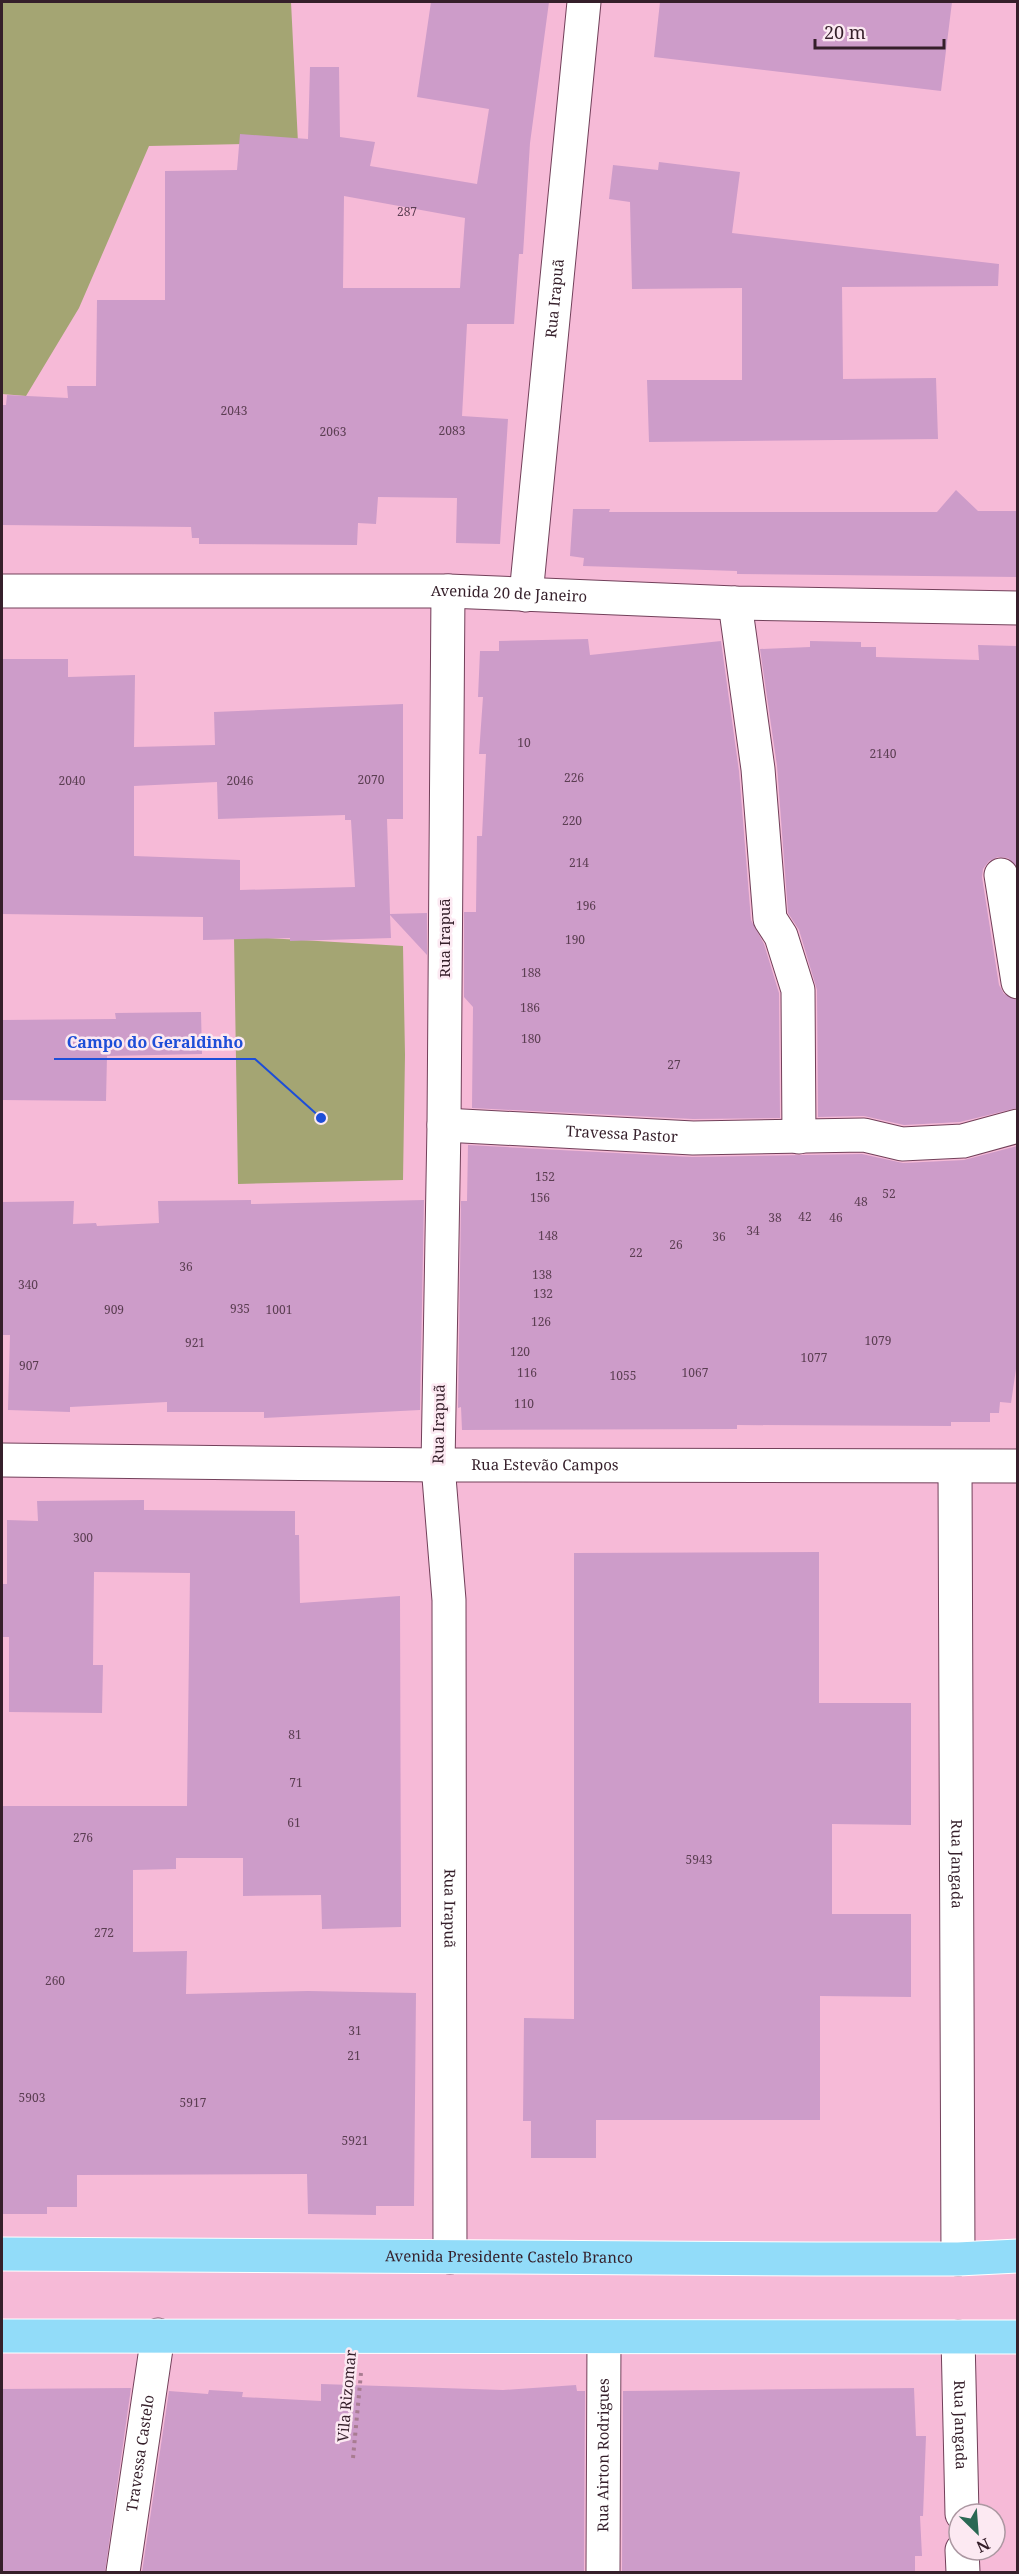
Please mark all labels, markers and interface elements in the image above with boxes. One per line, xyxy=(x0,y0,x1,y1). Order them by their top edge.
scale bar xyxy=(815,12,944,50)
text: 20 m xyxy=(824,20,866,44)
house number: 287 xyxy=(397,203,417,220)
street label: Rua Irapuã xyxy=(540,258,568,339)
house number: 2043 xyxy=(221,402,248,419)
house number: 2083 xyxy=(439,422,466,439)
house number: 2063 xyxy=(320,423,347,440)
street label: Avenida 20 de Janeiro xyxy=(431,580,588,606)
house number: 10 xyxy=(517,734,531,751)
house number: 2140 xyxy=(870,745,897,762)
house number: 226 xyxy=(564,769,584,786)
house number: 2070 xyxy=(358,771,385,788)
house number: 2040 xyxy=(59,772,86,789)
house number: 2046 xyxy=(227,772,254,789)
house number: 220 xyxy=(562,812,582,829)
house number: 214 xyxy=(569,854,589,871)
house number: 196 xyxy=(576,897,596,914)
street label: Rua Irapuã xyxy=(434,898,454,978)
house number: 190 xyxy=(565,931,585,948)
house number: 188 xyxy=(521,964,541,981)
house number: 186 xyxy=(520,999,540,1016)
callout: Campo do Geraldinho xyxy=(54,1025,255,1059)
house number: 180 xyxy=(521,1030,541,1047)
text: Campo do Geraldinho xyxy=(67,1031,244,1053)
house number: 27 xyxy=(667,1056,681,1073)
street label: Travessa Pastor xyxy=(565,1120,678,1146)
house number: 152 xyxy=(535,1168,555,1185)
house number: 52 xyxy=(882,1185,896,1202)
house number: 156 xyxy=(530,1189,550,1206)
house number: 48 xyxy=(854,1193,868,1210)
house number: 42 xyxy=(798,1208,812,1225)
house number: 38 xyxy=(768,1209,782,1226)
house number: 46 xyxy=(829,1209,843,1226)
house number: 34 xyxy=(746,1222,760,1239)
house number: 148 xyxy=(538,1227,558,1244)
house number: 36 xyxy=(712,1228,726,1245)
house number: 26 xyxy=(669,1236,683,1253)
house number: 22 xyxy=(629,1244,643,1261)
house number: 36 xyxy=(179,1258,193,1275)
house number: 138 xyxy=(532,1266,552,1283)
house number: 340 xyxy=(18,1276,38,1293)
house number: 132 xyxy=(533,1285,553,1302)
house number: 935 xyxy=(230,1300,250,1317)
house number: 909 xyxy=(104,1301,124,1318)
house number: 1001 xyxy=(266,1301,292,1318)
house number: 126 xyxy=(531,1313,551,1330)
house number: 1079 xyxy=(865,1332,891,1349)
house number: 921 xyxy=(185,1334,205,1351)
house number: 120 xyxy=(510,1343,530,1360)
house number: 1077 xyxy=(801,1349,828,1366)
house number: 907 xyxy=(19,1357,39,1374)
house number: 116 xyxy=(517,1364,537,1381)
house number: 1067 xyxy=(682,1364,709,1381)
house number: 1055 xyxy=(610,1367,636,1384)
street label: Rua Irapuã xyxy=(427,1384,449,1464)
house number: 110 xyxy=(514,1395,534,1412)
street label: Rua Estevão Campos xyxy=(471,1454,619,1474)
house number: 300 xyxy=(73,1529,93,1546)
house number: 81 xyxy=(288,1726,302,1743)
house number: 71 xyxy=(289,1774,303,1791)
house number: 61 xyxy=(287,1814,301,1831)
street label: Rua Jangada xyxy=(947,1819,968,1909)
house number: 276 xyxy=(73,1829,93,1846)
house number: 5943 xyxy=(686,1851,713,1868)
street label: Rua Irapuã xyxy=(440,1869,461,1948)
house number: 272 xyxy=(94,1924,114,1941)
house number: 260 xyxy=(45,1972,65,1989)
house number: 31 xyxy=(348,2022,362,2039)
house number: 21 xyxy=(347,2047,361,2064)
house number: 5903 xyxy=(19,2089,46,2106)
house number: 5917 xyxy=(180,2094,207,2111)
house number: 5921 xyxy=(342,2132,368,2149)
street label: Avenida Presidente Castelo Branco xyxy=(385,2245,633,2267)
street label: Vila Rizomar xyxy=(332,2349,360,2443)
street label: Rua Airton Rodrigues xyxy=(592,2378,613,2532)
street label: Rua Jangada xyxy=(950,2380,972,2470)
street label: Travessa Castelo xyxy=(121,2393,158,2513)
north arrow xyxy=(947,2502,1007,2562)
text: N xyxy=(973,2533,994,2558)

